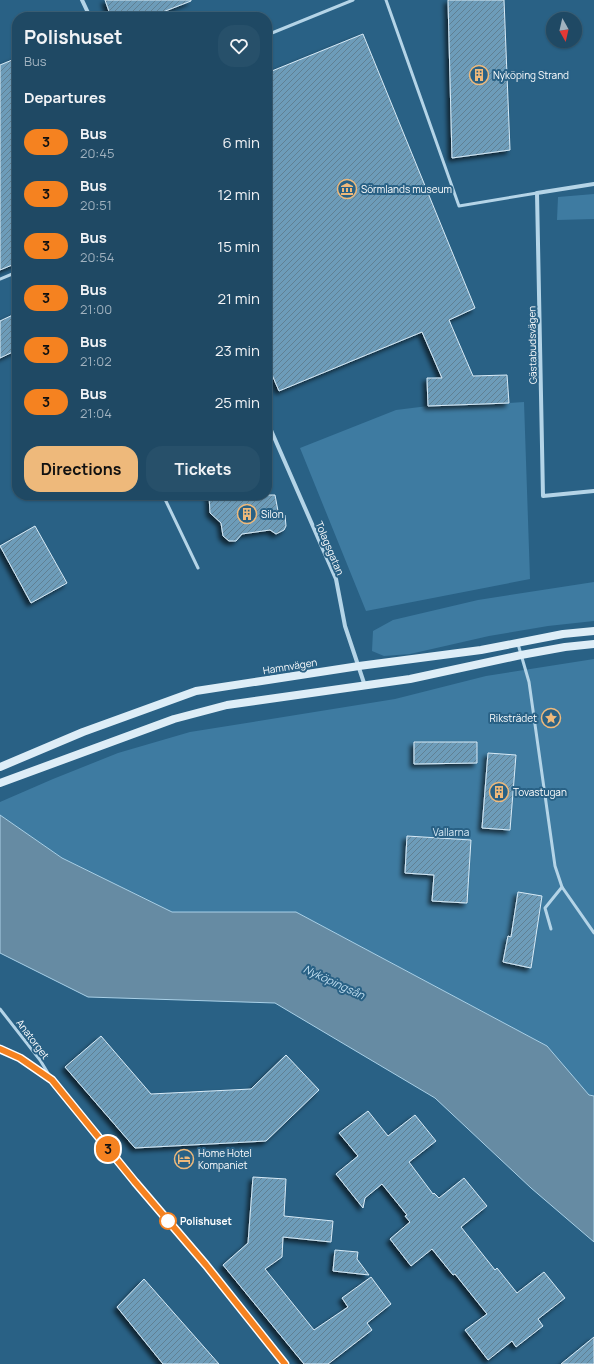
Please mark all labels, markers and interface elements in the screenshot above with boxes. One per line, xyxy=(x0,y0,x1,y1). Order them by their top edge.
north arrow xyxy=(546,12,582,48)
map controls xyxy=(546,12,582,48)
text: Polishuset xyxy=(24,24,122,50)
button: heart xyxy=(218,25,260,67)
text: Bus xyxy=(24,52,47,70)
building icon: Nyköping Strand xyxy=(468,64,490,86)
place label: Nyköping Strand xyxy=(493,68,569,82)
text: Departures xyxy=(24,87,106,108)
text: Bus xyxy=(80,123,107,144)
text: 3 xyxy=(42,132,50,151)
text: 6 min xyxy=(223,132,260,153)
text: 20:45 xyxy=(80,144,114,162)
text: Bus xyxy=(80,175,107,196)
museum icon: Sörmlands museum xyxy=(336,178,358,200)
place label: Sörmlands museum xyxy=(361,182,452,196)
text: 3 xyxy=(42,184,50,203)
text: 12 min xyxy=(217,184,260,205)
text: 20:51 xyxy=(80,196,112,214)
text: Bus xyxy=(80,227,107,248)
text: 3 xyxy=(42,236,50,255)
text: 15 min xyxy=(217,236,260,257)
text: 20:54 xyxy=(80,248,114,266)
text: Bus xyxy=(80,279,107,300)
text: 3 xyxy=(42,288,50,307)
text: 21 min xyxy=(217,288,260,309)
text: 21:00 xyxy=(80,300,112,318)
street label: Gästabudsvägen xyxy=(524,306,540,384)
text: Bus xyxy=(80,331,107,352)
text: 3 xyxy=(42,340,50,359)
text: 23 min xyxy=(215,340,260,361)
text: 21:02 xyxy=(80,352,112,370)
text: Bus xyxy=(80,383,107,404)
text: 3 xyxy=(42,392,50,411)
text: 25 min xyxy=(215,392,260,413)
text: 21:04 xyxy=(80,404,112,422)
button: Directions xyxy=(24,446,138,492)
button: Tickets xyxy=(146,446,260,492)
building icon: Silon xyxy=(236,503,258,525)
place label: Silon xyxy=(261,507,284,521)
street label: Tolagsgatan xyxy=(312,519,348,577)
street label: Hamnvägen xyxy=(262,655,318,677)
place icon: Riksträdet xyxy=(540,707,562,729)
place label: Riksträdet xyxy=(490,711,537,725)
building icon: Tovastugan xyxy=(488,781,510,803)
place label: Tovastugan xyxy=(513,785,567,799)
park label: Vallarna xyxy=(433,825,469,839)
water label: Nyköpingsån xyxy=(301,961,368,1002)
street label: Anatorget xyxy=(13,1016,53,1062)
line badge: 3 xyxy=(95,1136,121,1162)
text: 3 xyxy=(104,1139,112,1158)
place label: Home Hotel Kompaniet xyxy=(198,1146,252,1172)
hotel icon: Home Hotel Kompaniet xyxy=(173,1148,195,1170)
marker: Polishuset xyxy=(159,1212,177,1230)
place label: Polishuset xyxy=(180,1214,232,1228)

